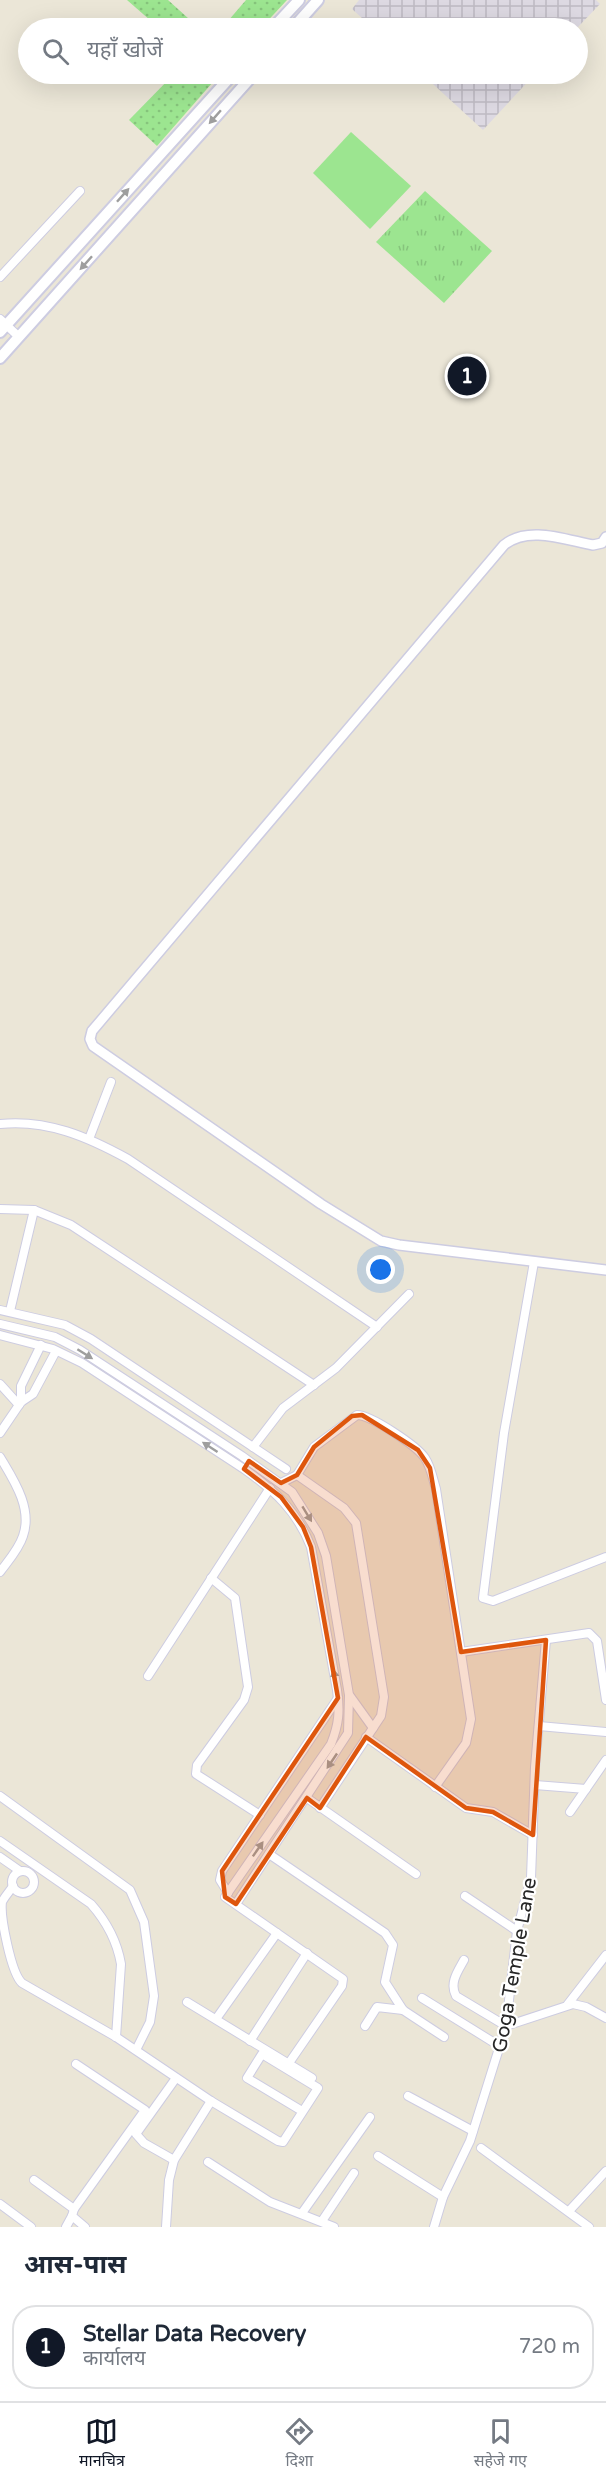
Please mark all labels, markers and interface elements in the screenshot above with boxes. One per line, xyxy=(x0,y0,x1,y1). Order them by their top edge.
search box xyxy=(18,18,588,84)
icon: search xyxy=(39,35,72,68)
text: यहाँ खोजें xyxy=(87,37,163,63)
one-way arrow xyxy=(208,110,222,125)
one-way arrow xyxy=(116,188,129,203)
one-way arrow xyxy=(79,256,93,270)
pin: 1 xyxy=(448,354,486,398)
your location xyxy=(366,1255,395,1284)
one-way arrow xyxy=(77,1348,93,1359)
one-way arrow xyxy=(203,1441,219,1453)
one-way arrow xyxy=(301,1506,312,1522)
one-way arrow xyxy=(330,1669,339,1688)
one-way arrow xyxy=(326,1752,337,1769)
one-way arrow xyxy=(252,1841,264,1857)
street label: Goga Temple Lane xyxy=(488,1876,542,2055)
text: आस-पास xyxy=(24,2249,126,2280)
text: Stellar Data Recovery xyxy=(83,2321,306,2347)
text: 1 xyxy=(39,2335,52,2359)
text: 720 m xyxy=(519,2335,580,2359)
text: कार्यालय xyxy=(83,2347,145,2371)
tab: मानचित्र xyxy=(79,2415,125,2473)
tab: दिशा xyxy=(283,2415,316,2473)
tab: सहेजे गए xyxy=(474,2415,527,2473)

